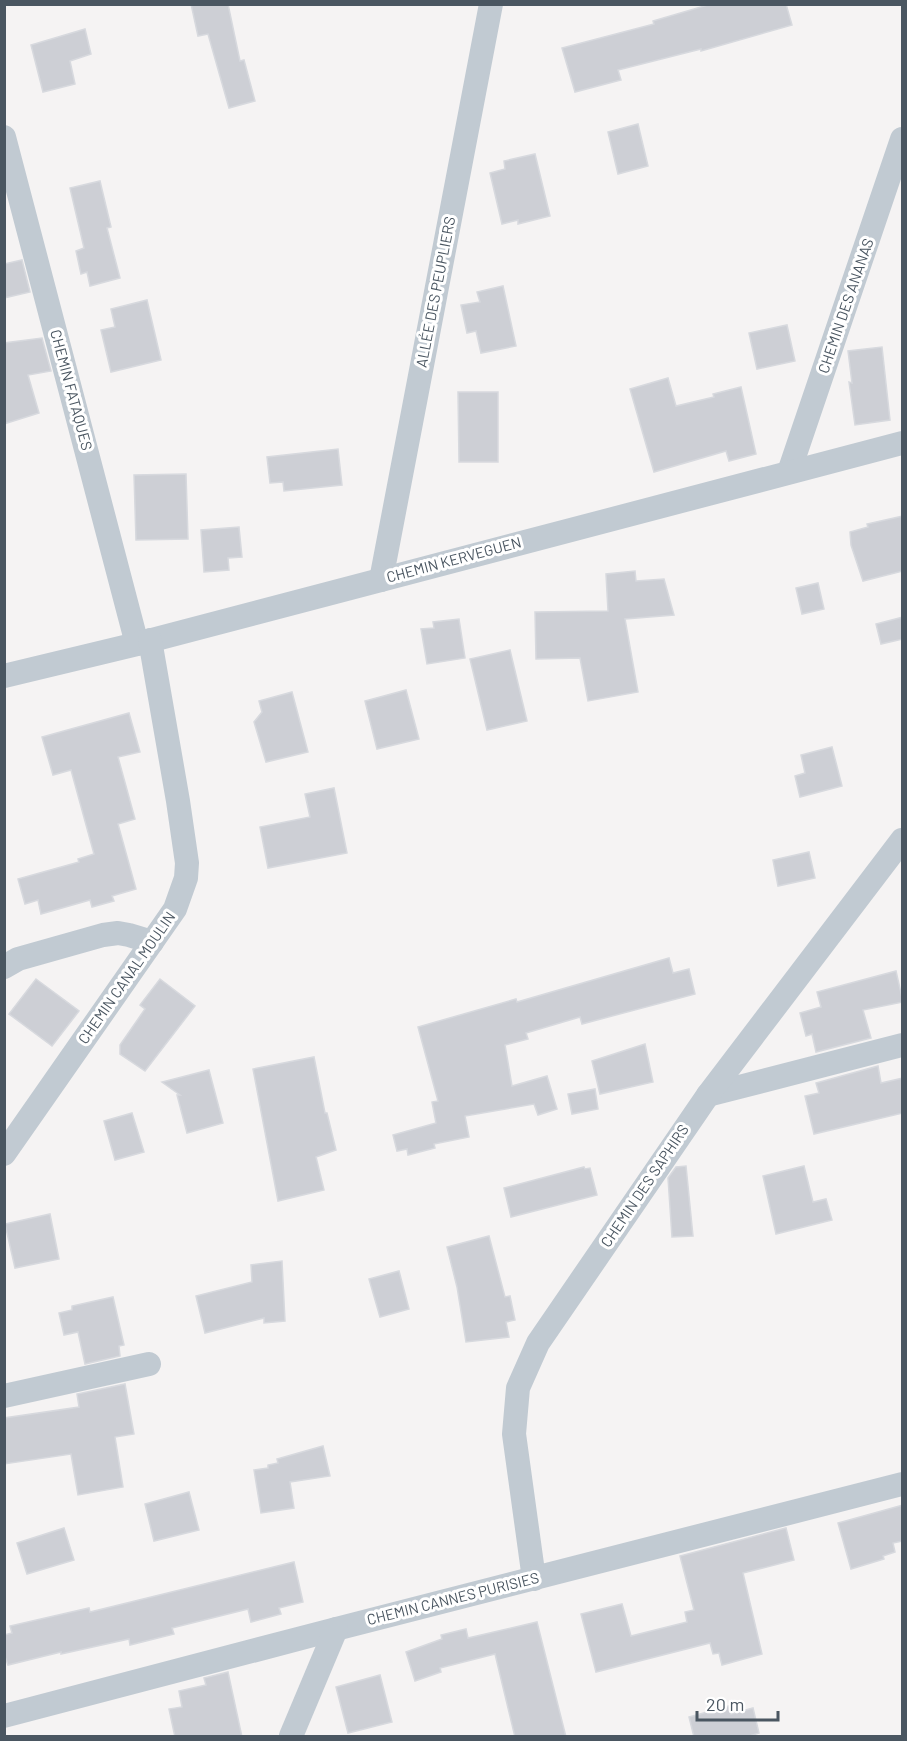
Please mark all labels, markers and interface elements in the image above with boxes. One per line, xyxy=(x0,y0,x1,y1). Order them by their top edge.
street label: ALLÉE DES PEUPLIERS xyxy=(412,215,458,369)
street label: CHEMIN DES ANANAS xyxy=(813,236,877,376)
street label: CHEMIN FATAQUES xyxy=(47,327,97,452)
street label: CHEMIN KERVEGUEN xyxy=(384,532,523,586)
street label: CHEMIN CANAL MOULIN xyxy=(74,908,179,1047)
street label: CHEMIN DES SAPHIRS xyxy=(596,1121,692,1250)
street label: CHEMIN CANNES PURISIES xyxy=(365,1568,541,1628)
scale bar xyxy=(697,1684,778,1722)
text: 20 m xyxy=(706,1693,744,1715)

